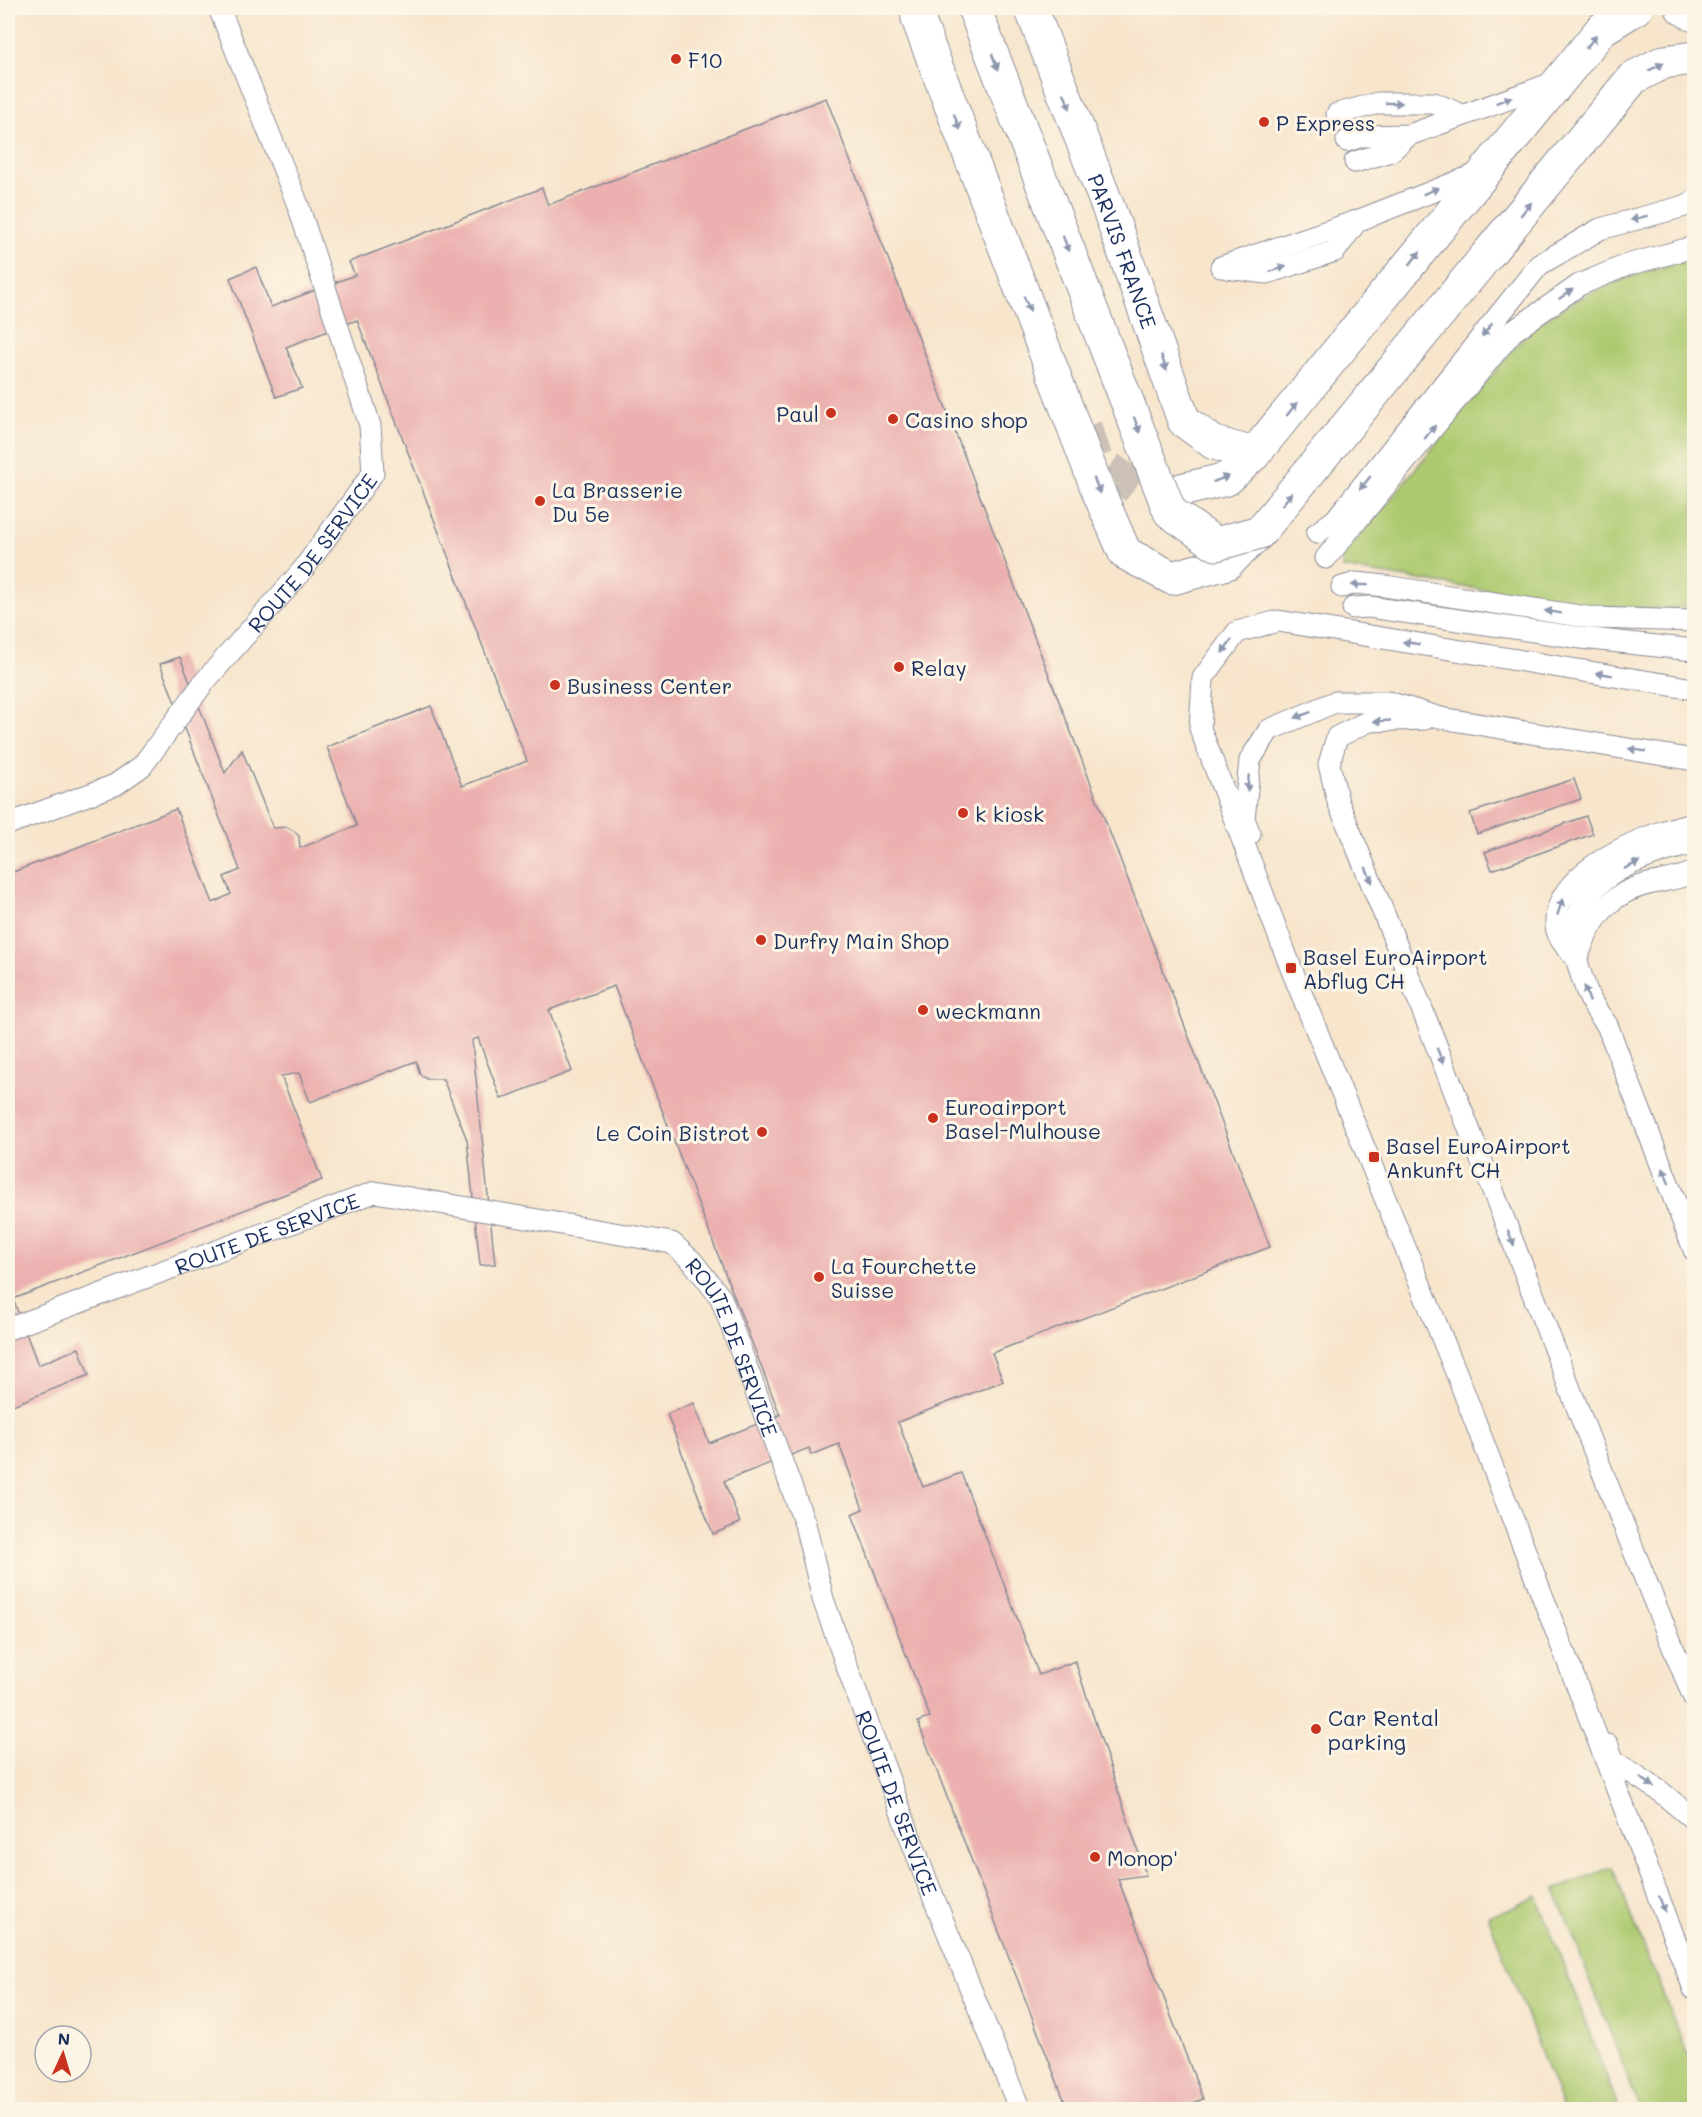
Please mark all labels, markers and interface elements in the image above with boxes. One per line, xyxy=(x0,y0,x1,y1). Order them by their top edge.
one-way arrow xyxy=(1585,34,1598,50)
place label: F10 xyxy=(688,46,722,73)
marker: F10 xyxy=(669,52,683,66)
one-way arrow xyxy=(991,53,1000,71)
one-way arrow xyxy=(1648,62,1665,71)
one-way arrow xyxy=(1063,92,1072,110)
one-way arrow xyxy=(1495,94,1513,104)
one-way arrow xyxy=(1385,98,1404,108)
place label: P Express xyxy=(1276,109,1375,136)
one-way arrow xyxy=(952,113,962,131)
marker: P Express xyxy=(1257,115,1271,129)
street label: PARVIS FRANCE xyxy=(1083,170,1164,332)
one-way arrow xyxy=(1422,186,1440,195)
one-way arrow xyxy=(1519,201,1532,217)
one-way arrow xyxy=(1630,214,1648,224)
one-way arrow xyxy=(1062,235,1071,253)
one-way arrow xyxy=(1408,251,1421,266)
one-way arrow xyxy=(1269,264,1287,273)
one-way arrow xyxy=(1558,289,1574,300)
one-way arrow xyxy=(1023,295,1033,313)
one-way arrow xyxy=(1480,322,1493,338)
one-way arrow xyxy=(1159,354,1169,372)
place label: Paul xyxy=(776,400,819,427)
one-way arrow xyxy=(1285,401,1298,417)
marker: Paul xyxy=(824,406,838,420)
place label: Casino shop xyxy=(905,406,1028,433)
marker: Casino shop xyxy=(886,412,900,426)
one-way arrow xyxy=(1132,417,1142,435)
one-way arrow xyxy=(1423,424,1436,439)
street label: ROUTE DE SERVICE xyxy=(241,467,382,638)
one-way arrow xyxy=(1213,474,1231,484)
one-way arrow xyxy=(1359,475,1371,490)
place label: La Brasserie Du 5e xyxy=(552,476,683,527)
one-way arrow xyxy=(1092,477,1102,495)
one-way arrow xyxy=(1280,491,1293,507)
marker: La Brasserie Du 5e xyxy=(533,494,547,508)
one-way arrow xyxy=(1350,580,1369,590)
one-way arrow xyxy=(1543,607,1562,616)
one-way arrow xyxy=(1401,638,1420,647)
one-way arrow xyxy=(1221,639,1233,654)
place label: Relay xyxy=(911,654,967,681)
marker: Relay xyxy=(892,660,906,674)
one-way arrow xyxy=(1594,670,1613,679)
place label: Business Center xyxy=(567,672,732,699)
marker: Business Center xyxy=(548,678,562,692)
one-way arrow xyxy=(1294,710,1312,720)
one-way arrow xyxy=(1373,716,1392,725)
one-way arrow xyxy=(1627,745,1646,754)
one-way arrow xyxy=(1243,774,1253,793)
place label: k kiosk xyxy=(975,800,1044,827)
marker: k kiosk xyxy=(956,806,970,820)
one-way arrow xyxy=(1623,861,1641,871)
one-way arrow xyxy=(1365,866,1374,884)
one-way arrow xyxy=(1556,898,1565,916)
place label: Durfry Main Shop xyxy=(773,927,950,954)
marker: Durfry Main Shop xyxy=(754,933,768,947)
place label: Basel EuroAirport Abflug CH xyxy=(1303,943,1488,994)
marker: Basel EuroAirport Abflug CH xyxy=(1284,961,1298,975)
one-way arrow xyxy=(1582,985,1592,1003)
place label: weckmann xyxy=(935,997,1041,1024)
marker: weckmann xyxy=(916,1003,930,1017)
one-way arrow xyxy=(1435,1048,1445,1066)
place label: Euroairport Basel-Mulhouse xyxy=(945,1093,1101,1144)
marker: Euroairport Basel-Mulhouse xyxy=(926,1111,940,1125)
place label: Le Coin Bistrot xyxy=(596,1119,750,1146)
marker: Le Coin Bistrot xyxy=(755,1125,769,1139)
place label: Basel EuroAirport Ankunft CH xyxy=(1386,1132,1571,1183)
marker: Basel EuroAirport Ankunft CH xyxy=(1367,1150,1381,1164)
one-way arrow xyxy=(1660,1167,1670,1185)
street label: ROUTE DE SERVICE xyxy=(171,1186,363,1279)
one-way arrow xyxy=(1507,1229,1516,1247)
street label: ROUTE DE SERVICE xyxy=(680,1252,785,1440)
place label: La Fourchette Suisse xyxy=(831,1252,977,1303)
marker: La Fourchette Suisse xyxy=(812,1270,826,1284)
place label: Car Rental parking xyxy=(1328,1704,1439,1755)
street label: ROUTE DE SERVICE xyxy=(851,1706,945,1899)
marker: Car Rental parking xyxy=(1309,1722,1323,1736)
one-way arrow xyxy=(1638,1777,1655,1788)
place label: Monop' xyxy=(1107,1844,1178,1871)
marker: Monop' xyxy=(1088,1850,1102,1864)
one-way arrow xyxy=(1657,1896,1667,1914)
north arrow xyxy=(33,2024,93,2084)
text: N xyxy=(57,2028,71,2049)

